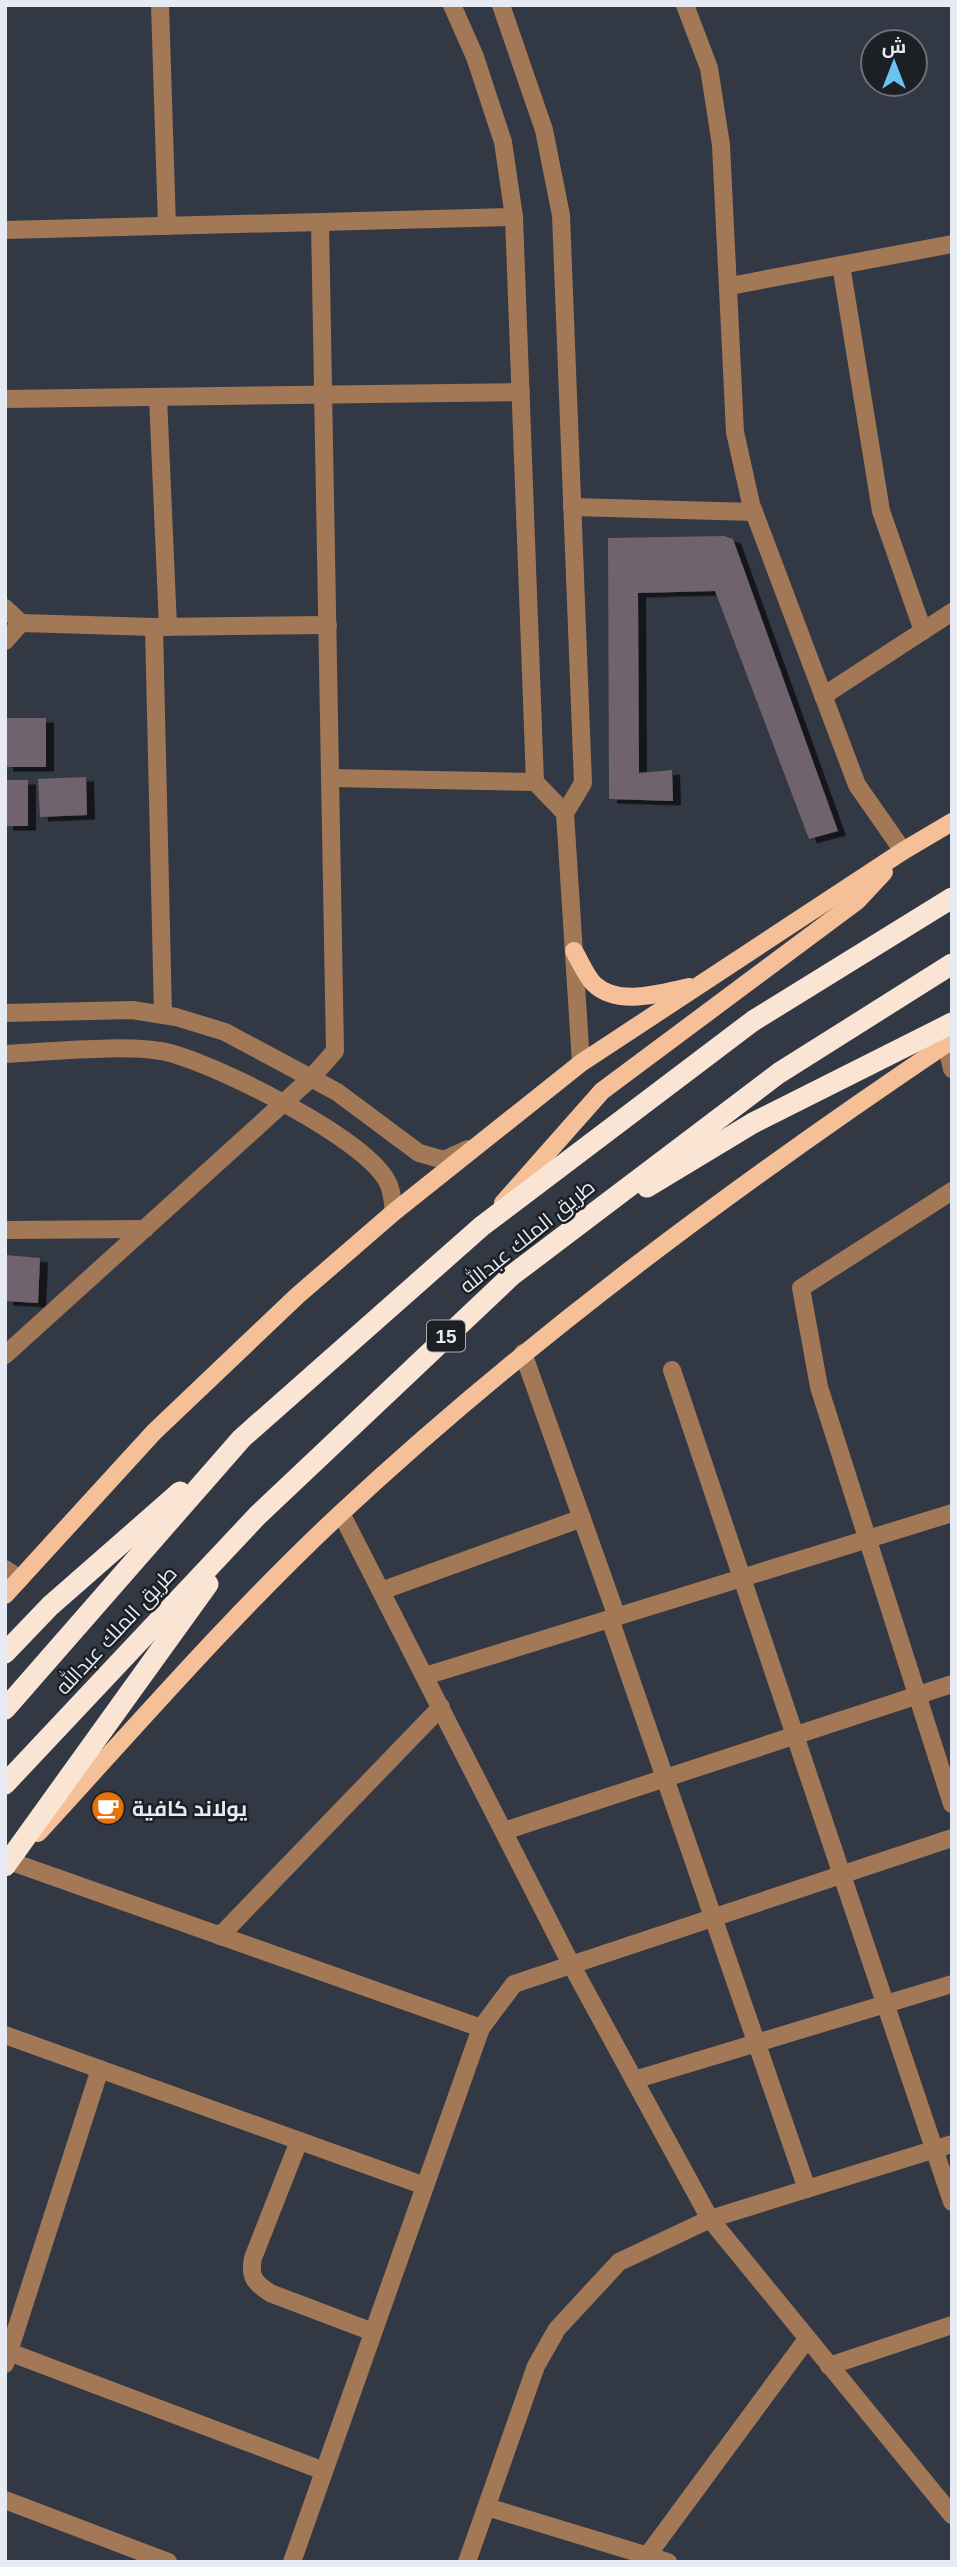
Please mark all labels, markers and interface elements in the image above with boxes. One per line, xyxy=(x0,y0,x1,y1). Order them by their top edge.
north arrow xyxy=(859,28,929,98)
text: ش xyxy=(882,36,906,58)
street label: طريق الملك عبدالله xyxy=(454,1173,600,1299)
road number: 15 xyxy=(427,1320,465,1352)
street label: طريق الملك عبدالله xyxy=(49,1560,183,1700)
cafe icon: يولاند كافية xyxy=(89,1789,127,1827)
place label: يولاند كافية xyxy=(132,1797,247,1822)

